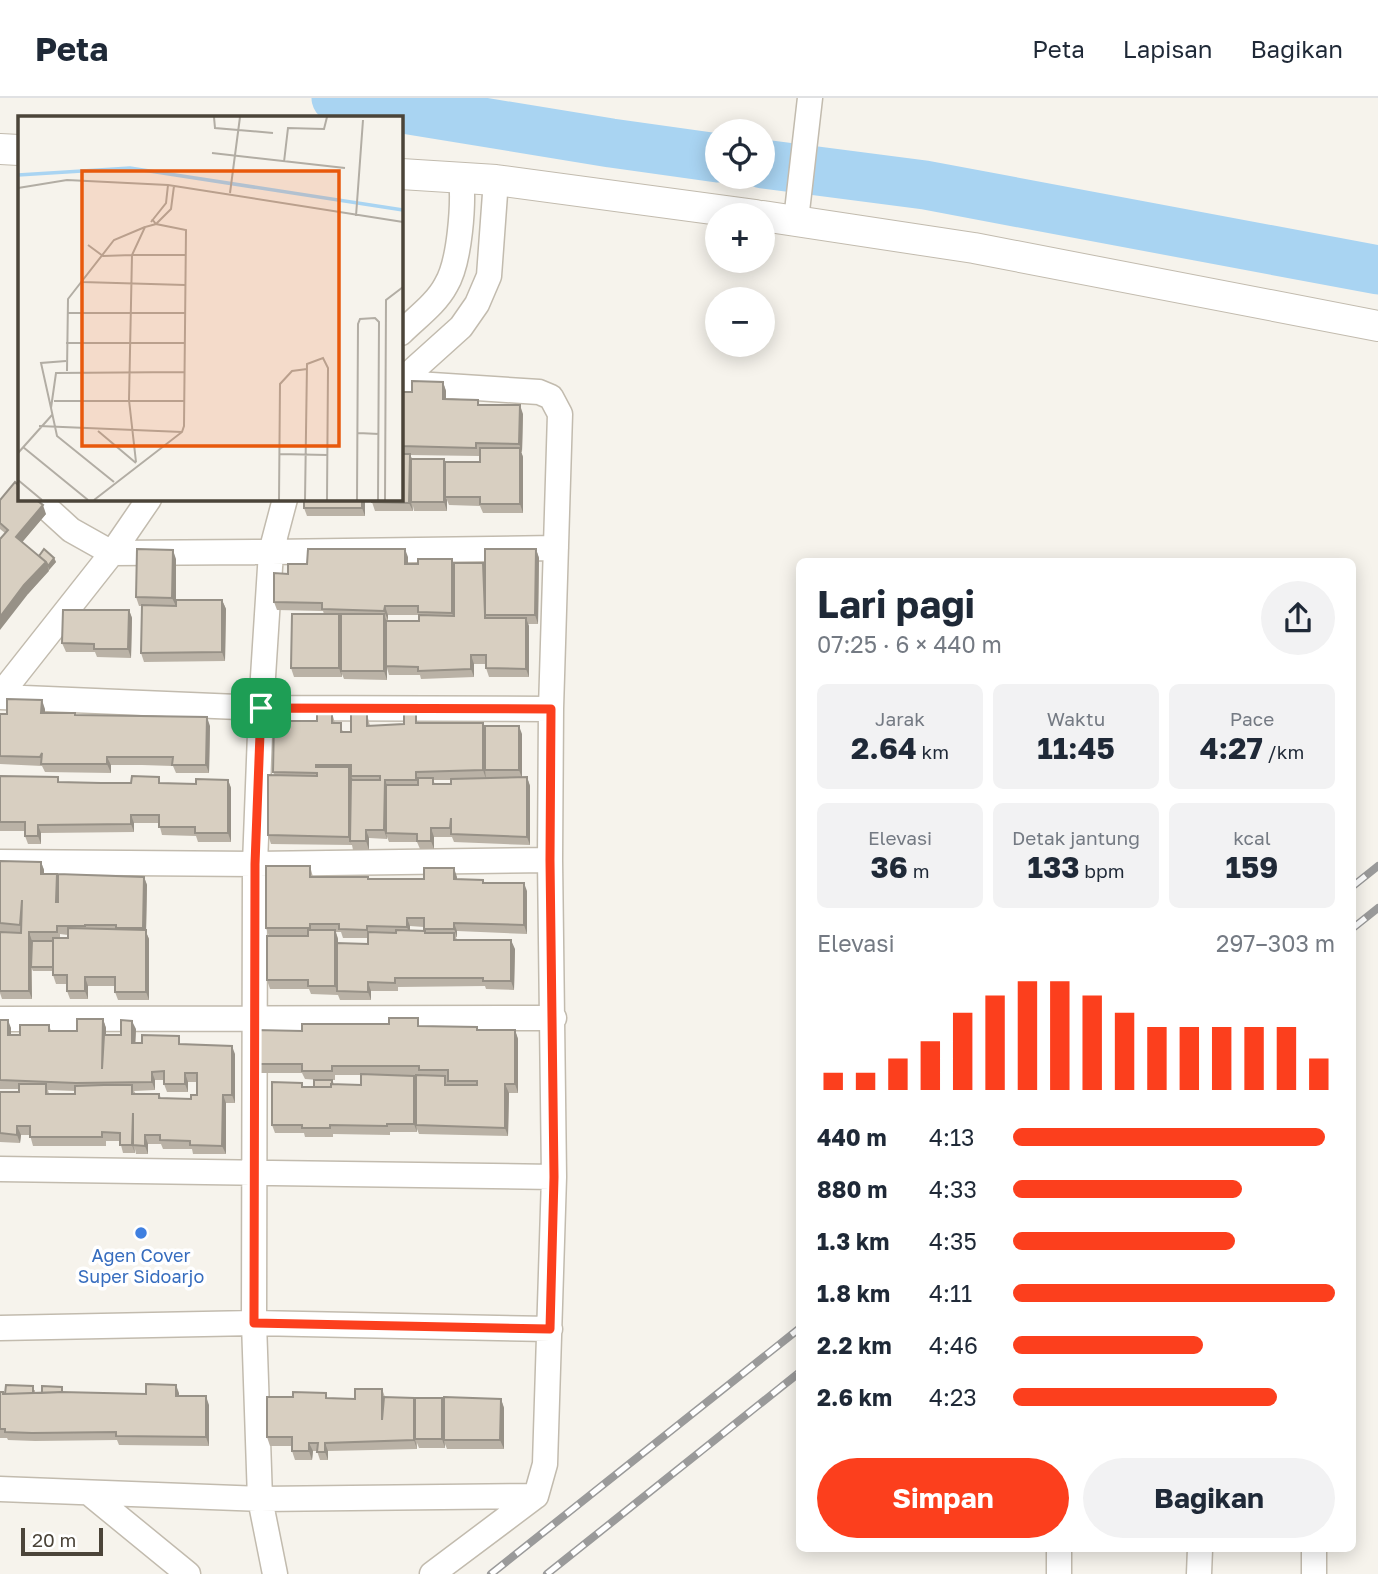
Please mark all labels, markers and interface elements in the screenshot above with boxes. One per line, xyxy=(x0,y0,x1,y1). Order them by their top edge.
text: Peta xyxy=(35,29,108,68)
text: Peta xyxy=(1032,34,1085,63)
text: Lapisan xyxy=(1123,34,1213,63)
text: Bagikan xyxy=(1251,34,1343,63)
inset map xyxy=(18,116,402,500)
map controls xyxy=(705,119,775,357)
button: locate xyxy=(705,119,775,189)
button: + xyxy=(705,203,775,273)
button: − xyxy=(705,287,775,357)
text: Lari pagi xyxy=(817,581,975,626)
button: share xyxy=(1261,581,1335,655)
text: 07:25 · 6 × 440 m xyxy=(817,630,1002,658)
pin xyxy=(231,678,291,738)
icon: arrive xyxy=(242,689,280,727)
text: Jarak xyxy=(875,707,925,730)
text: Waktu xyxy=(1047,707,1105,730)
text: Pace xyxy=(1230,707,1274,730)
text: 2.64 xyxy=(851,730,917,766)
text: 11:45 xyxy=(1037,730,1115,766)
text: 4:27 xyxy=(1200,730,1263,766)
text: km xyxy=(917,740,949,763)
text: /km xyxy=(1263,740,1304,763)
text: Elevasi xyxy=(868,826,932,849)
text: Detak jantung xyxy=(1012,826,1140,849)
text: kcal xyxy=(1233,826,1271,849)
text: 36 xyxy=(871,849,908,885)
text: 133 xyxy=(1028,849,1080,885)
text: 159 xyxy=(1226,849,1278,885)
text: m xyxy=(908,859,929,882)
text: bpm xyxy=(1080,859,1125,882)
text: Elevasi xyxy=(817,929,895,957)
text: 297–303 m xyxy=(1216,929,1335,957)
text: 440 m xyxy=(817,1123,887,1151)
text: 4:13 xyxy=(929,1123,975,1151)
text: 880 m xyxy=(817,1175,887,1203)
text: 4:33 xyxy=(929,1175,977,1203)
marker: Agen Cover Super Sidoarjo xyxy=(133,1225,149,1241)
text: 1.3 km xyxy=(817,1227,889,1255)
text: 4:35 xyxy=(929,1227,977,1255)
place label: Agen Cover Super Sidoarjo xyxy=(78,1244,204,1287)
text: 1.8 km xyxy=(817,1279,890,1307)
text: 4:11 xyxy=(929,1279,972,1307)
text: 2.2 km xyxy=(817,1331,892,1359)
text: 4:46 xyxy=(929,1331,978,1359)
text: 2.6 km xyxy=(817,1383,892,1411)
text: 4:23 xyxy=(929,1383,977,1411)
button: Simpan xyxy=(817,1458,1069,1538)
button: Bagikan xyxy=(1083,1458,1335,1538)
scale bar xyxy=(21,1525,103,1557)
text: 20 m xyxy=(32,1528,76,1551)

